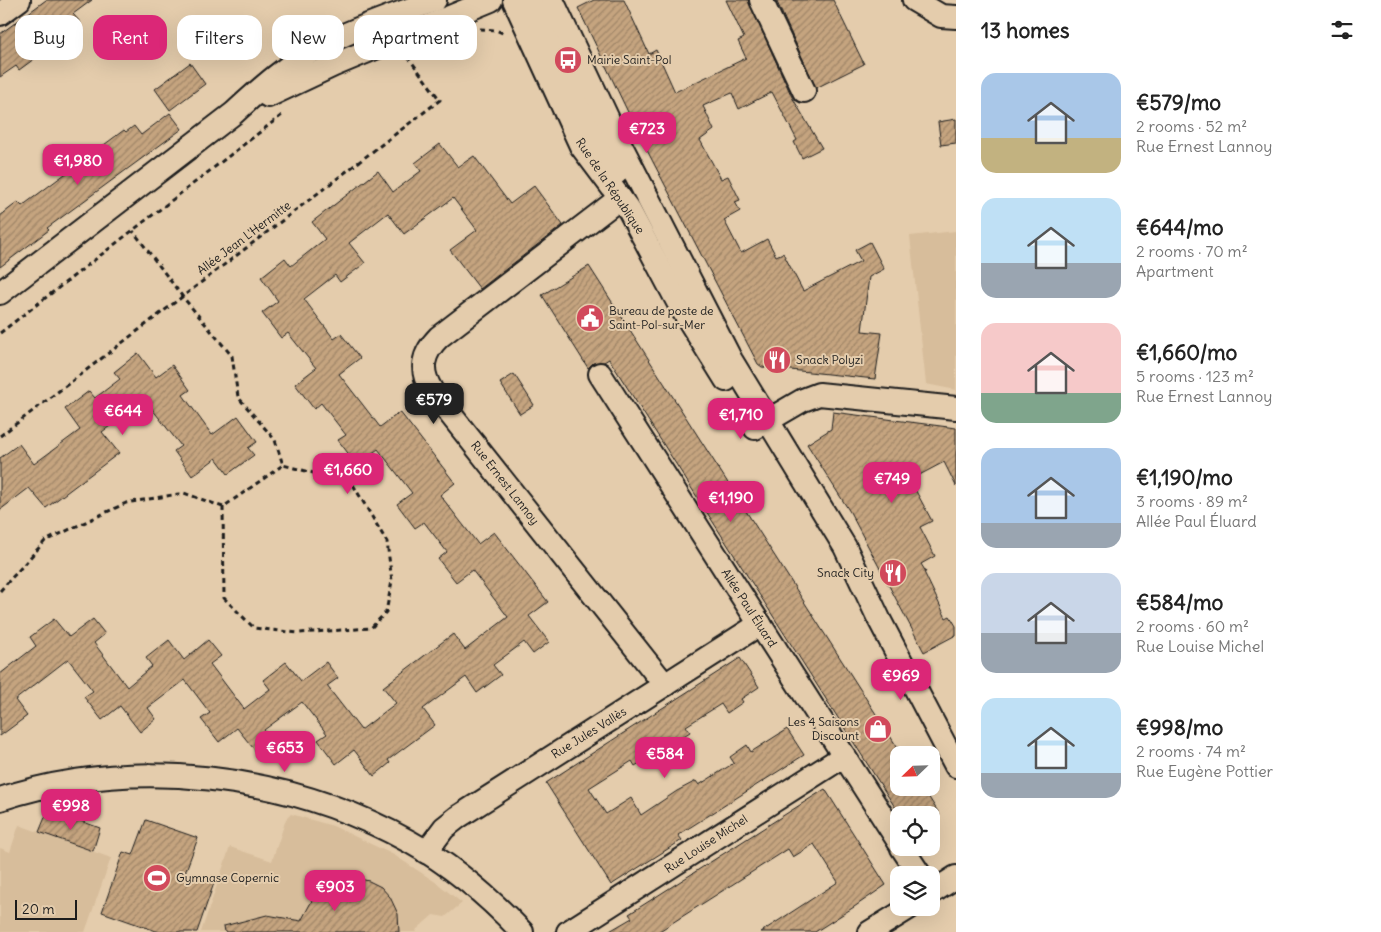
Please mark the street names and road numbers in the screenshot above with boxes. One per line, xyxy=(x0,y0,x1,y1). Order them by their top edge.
street label: Rue de la République xyxy=(573,135,648,236)
street label: Allée Jean L'Hermitte xyxy=(194,197,294,278)
street label: Rue Ernest Lannoy xyxy=(468,438,543,528)
street label: Allée Paul Éluard xyxy=(718,566,780,650)
street label: Rue Jules Vallès xyxy=(548,704,629,762)
street label: Rue Louise Michel xyxy=(661,811,750,876)

